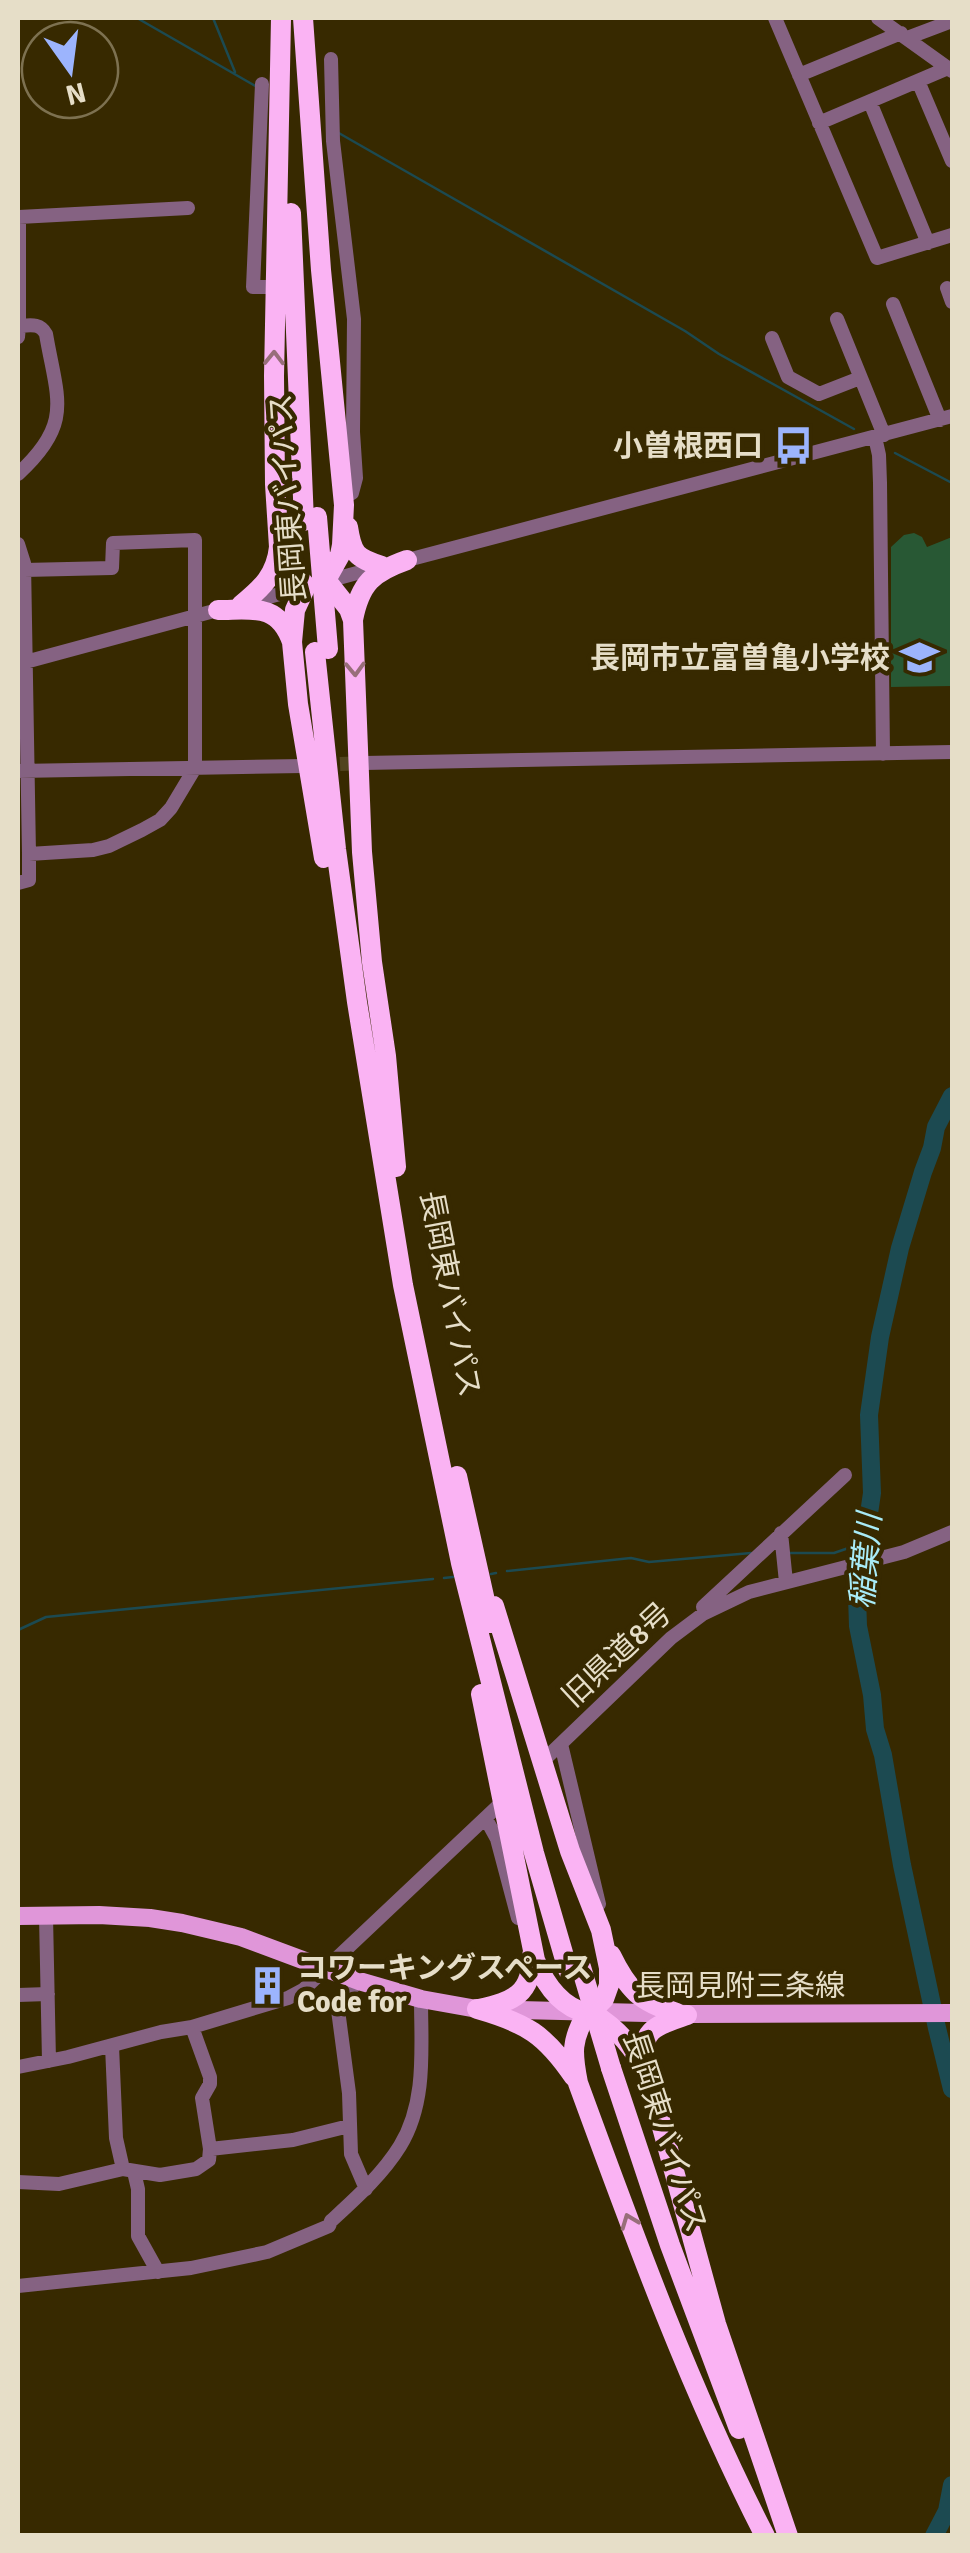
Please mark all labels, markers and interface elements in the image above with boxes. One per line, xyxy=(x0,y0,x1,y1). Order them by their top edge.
north arrow xyxy=(20,20,120,120)
text: N xyxy=(62,74,89,112)
one-way arrow xyxy=(263,349,285,364)
street label: 長岡東バイパス xyxy=(262,392,314,604)
bus stop icon: 小曽根西口 xyxy=(772,425,814,467)
place label: 小曽根西口 xyxy=(613,428,763,465)
school or university icon: 長岡市立富曽亀小学校 xyxy=(899,637,941,679)
place label: 長岡市立富曽亀小学校 xyxy=(590,640,890,677)
one-way arrow xyxy=(344,661,365,677)
street label: 長岡東バイパス xyxy=(412,1188,488,1400)
water label: 稲葉川 xyxy=(842,1509,890,1611)
street label: 旧県道8号 xyxy=(555,1595,679,1715)
place label: コワーキングスペース Code for xyxy=(297,1950,593,2021)
building icon: コワーキングスペース Code for xyxy=(246,1964,288,2006)
street label: 長岡見附三条線 xyxy=(635,1968,845,2005)
street label: 長岡東バイパス xyxy=(615,2027,715,2237)
one-way arrow xyxy=(621,2214,641,2231)

